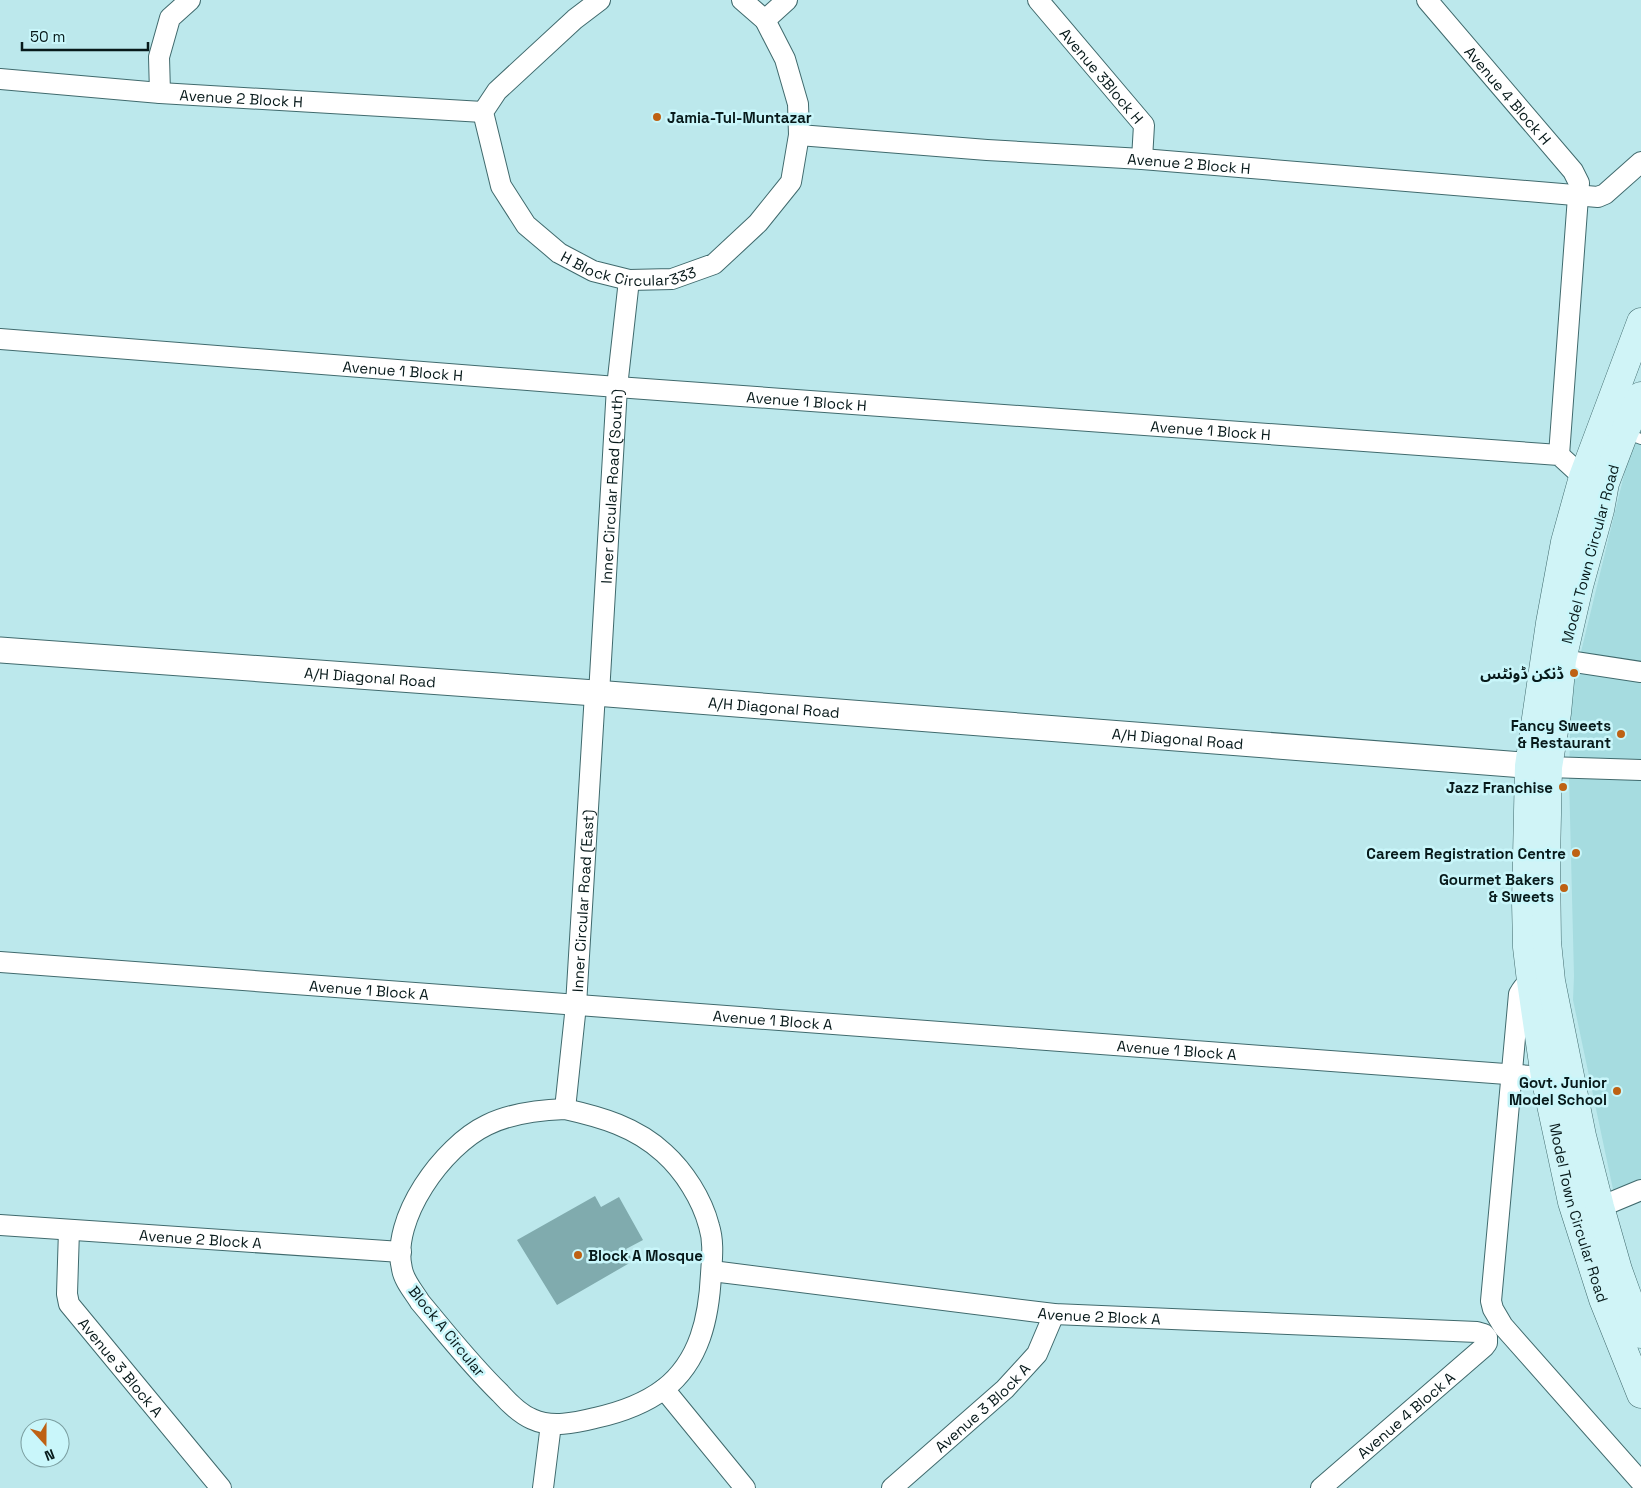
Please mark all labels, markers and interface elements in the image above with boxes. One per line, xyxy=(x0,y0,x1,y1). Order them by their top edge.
scale bar xyxy=(22,20,149,52)
street label: Avenue 3Block H xyxy=(1056,24,1148,127)
text: 50 m xyxy=(30,27,65,46)
street label: Avenue 4 Block H xyxy=(1461,42,1556,148)
street label: Avenue 2 Block H xyxy=(179,85,303,111)
place label: Jamia-Tul-Muntazar xyxy=(667,108,812,127)
marker: Jamia-Tul-Muntazar xyxy=(651,111,663,123)
street label: Avenue 2 Block H xyxy=(1127,149,1251,178)
street label: H Block Circular333 xyxy=(558,246,698,290)
street label: Avenue 1 Block H xyxy=(342,356,464,384)
street label: Avenue 1 Block H xyxy=(746,387,868,415)
street label: Inner Circular Road (South) xyxy=(596,389,627,584)
street label: Avenue 1 Block H xyxy=(1150,416,1271,444)
street label: Model Town Circular Road xyxy=(1557,462,1623,646)
street label: A/H Diagonal Road xyxy=(304,663,437,691)
place label: ڈنکن ڈونٹس xyxy=(1480,664,1564,683)
marker: ڈنکن ڈونٹس xyxy=(1568,667,1580,679)
street label: A/H Diagonal Road xyxy=(707,692,840,721)
place label: Fancy Sweets & Restaurant xyxy=(1511,716,1611,752)
street label: A/H Diagonal Road xyxy=(1111,724,1244,753)
marker: Fancy Sweets & Restaurant xyxy=(1615,728,1627,740)
place label: Jazz Franchise xyxy=(1446,778,1553,797)
marker: Jazz Franchise xyxy=(1557,781,1569,793)
street label: Inner Circular Road (East) xyxy=(567,809,598,993)
place label: Careem Registration Centre xyxy=(1366,844,1566,863)
marker: Careem Registration Centre xyxy=(1570,847,1582,859)
place label: Gourmet Bakers & Sweets xyxy=(1439,870,1554,906)
marker: Gourmet Bakers & Sweets xyxy=(1558,882,1570,894)
street label: Avenue 1 Block A xyxy=(308,976,430,1003)
street label: Avenue 1 Block A xyxy=(712,1006,834,1033)
street label: Avenue 1 Block A xyxy=(1116,1036,1238,1064)
place label: Govt. Junior Model School xyxy=(1509,1073,1607,1109)
marker: Govt. Junior Model School xyxy=(1611,1085,1623,1097)
street label: Model Town Circular Road xyxy=(1546,1121,1613,1304)
street label: Avenue 2 Block A xyxy=(139,1225,263,1252)
place label: Block A Mosque xyxy=(588,1246,703,1265)
marker: Block A Mosque xyxy=(572,1249,584,1261)
street label: Block A Circular xyxy=(405,1282,490,1381)
street label: Avenue 2 Block A xyxy=(1037,1303,1162,1328)
street label: Avenue 3 Block A xyxy=(75,1314,168,1421)
street label: Avenue 3 Block A xyxy=(931,1358,1034,1456)
street label: Avenue 4 Block A xyxy=(1353,1367,1459,1462)
north arrow xyxy=(20,1418,70,1468)
text: N xyxy=(42,1445,57,1465)

